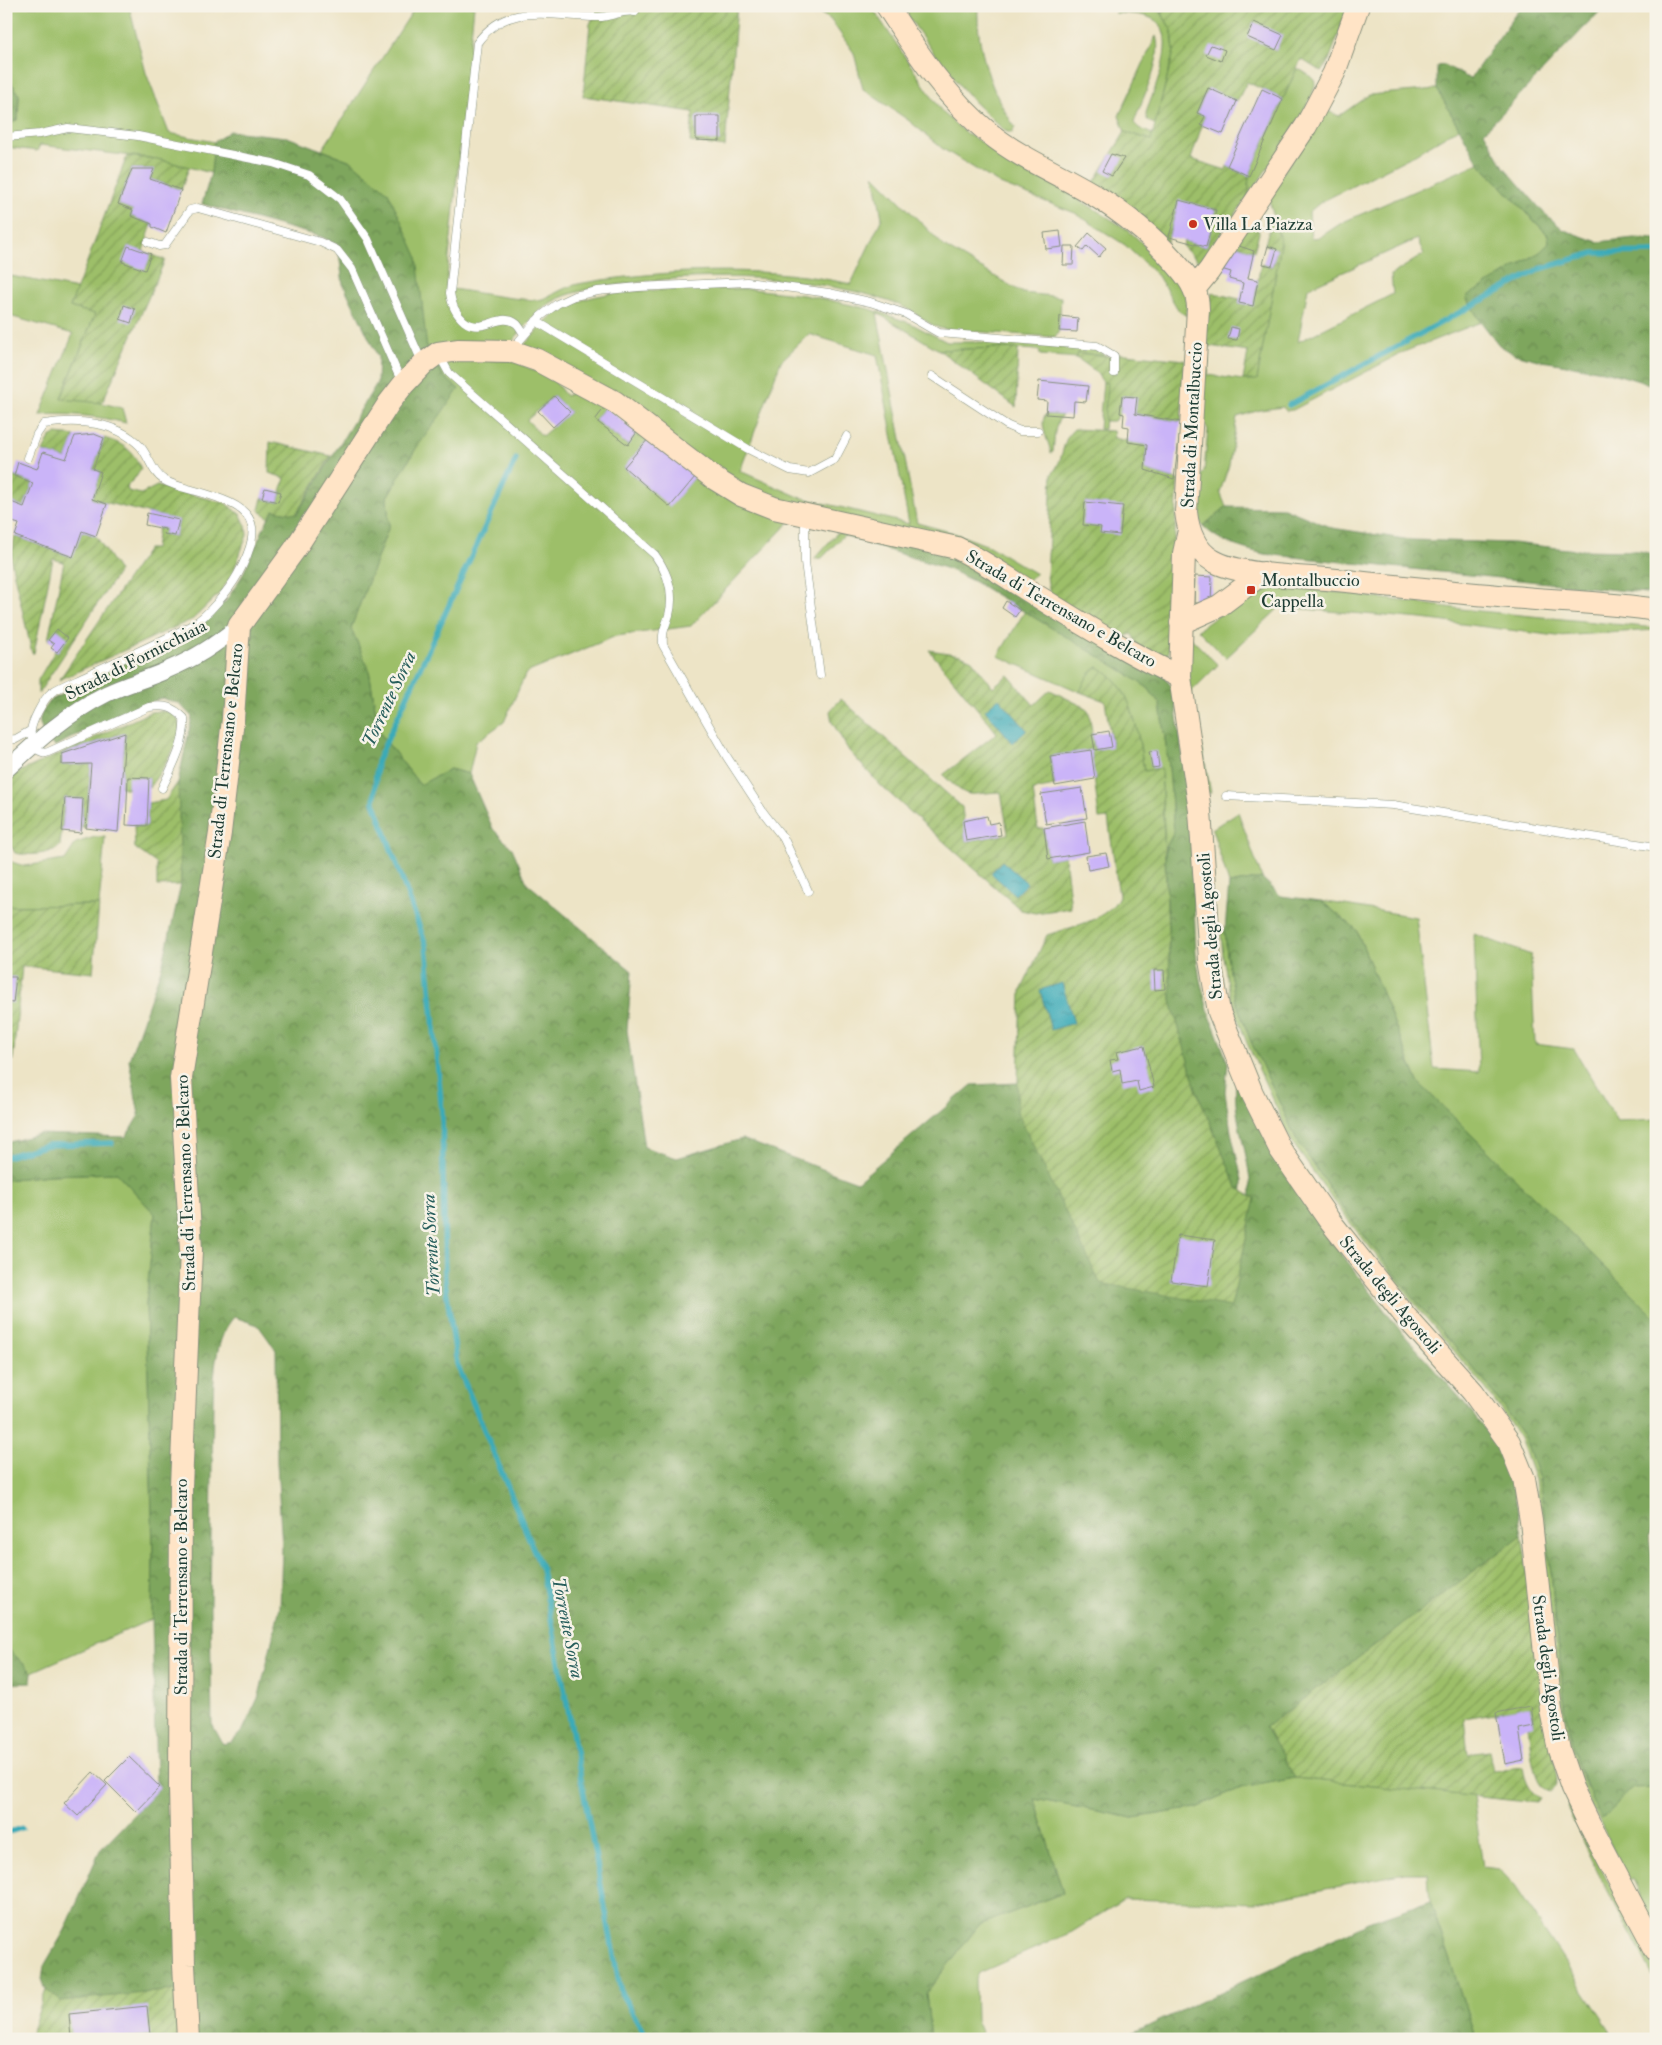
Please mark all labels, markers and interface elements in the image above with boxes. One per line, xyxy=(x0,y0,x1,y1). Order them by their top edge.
place label: Villa La Piazza xyxy=(1203,213,1313,236)
marker: Villa La Piazza xyxy=(1187,218,1199,230)
street label: Strada di Montalbuccio xyxy=(1176,341,1208,509)
street label: Strada di Terrensano e Belcaro xyxy=(961,545,1161,673)
place label: Montalbuccio Cappella xyxy=(1261,569,1360,613)
marker: Montalbuccio Cappella xyxy=(1245,584,1257,596)
street label: Strada di Fornicchiaia xyxy=(61,614,211,706)
street label: Strada di Terrensano e Belcaro xyxy=(203,642,249,860)
water label: Torrente Sorra xyxy=(356,647,422,751)
street label: Strada degli Agostoli xyxy=(1192,851,1228,1000)
street label: Strada di Terrensano e Belcaro xyxy=(171,1074,201,1292)
water label: Torrente Sorra xyxy=(416,1193,446,1297)
street label: Strada degli Agostoli xyxy=(1334,1231,1446,1359)
street label: Strada di Terrensano e Belcaro xyxy=(170,1478,193,1695)
water label: Torrente Sorra xyxy=(546,1575,590,1681)
street label: Strada degli Agostoli xyxy=(1526,1593,1570,1743)

